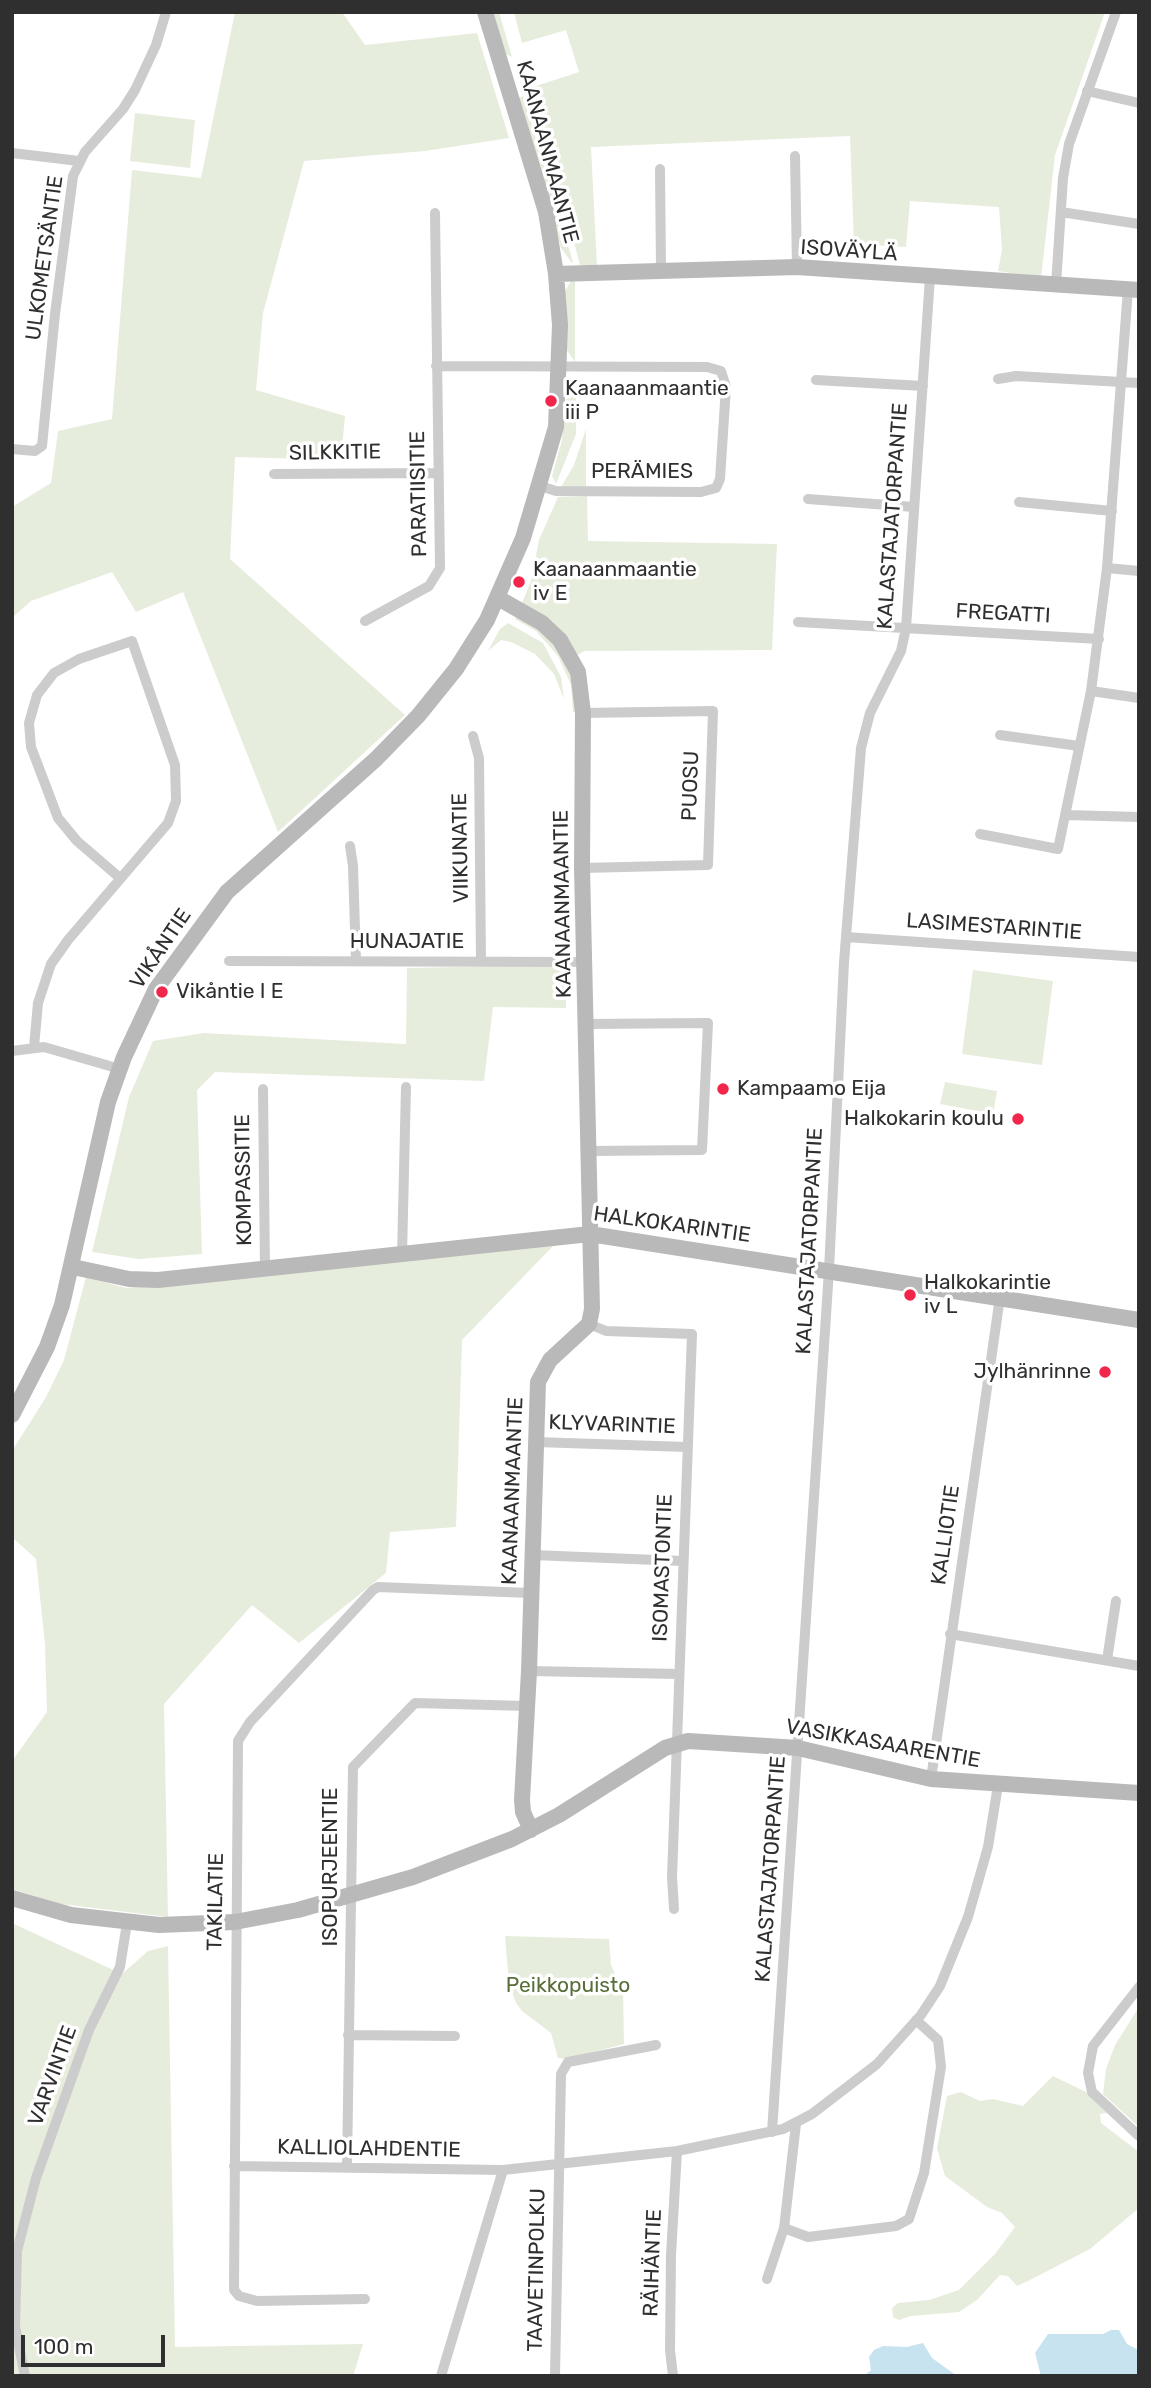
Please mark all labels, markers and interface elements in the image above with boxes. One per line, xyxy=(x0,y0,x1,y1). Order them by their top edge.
street label: KAANAANMAANTIE xyxy=(510,58,584,246)
street label: ULKOMETSÄNTIE xyxy=(21,174,69,342)
street label: ISOVÄYLÄ xyxy=(800,235,898,267)
place label: Kaanaanmaantie iii P xyxy=(565,376,729,426)
marker: Kaanaanmaantie iii P xyxy=(543,393,559,409)
street label: KALASTAJATORPANTIE xyxy=(873,402,913,630)
street label: PARATIISITIE xyxy=(405,431,433,557)
street label: SILKKITIE xyxy=(289,440,381,466)
street label: PERÄMIES xyxy=(591,459,693,485)
place label: Kaanaanmaantie iv E xyxy=(533,557,697,607)
marker: Kaanaanmaantie iv E xyxy=(511,574,527,590)
street label: FREGATTI xyxy=(955,599,1051,629)
street label: PUOSU xyxy=(677,750,705,822)
street label: VIIKUNATIE xyxy=(447,793,475,903)
street label: KAANAANMAANTIE xyxy=(549,810,577,998)
street label: VIKÅNTIE xyxy=(125,904,197,994)
street label: LASIMESTARINTIE xyxy=(905,908,1083,946)
street label: HUNAJATIE xyxy=(350,929,464,955)
place label: Vikåntie I E xyxy=(176,979,283,1005)
marker: Vikåntie I E xyxy=(154,984,170,1000)
place label: Kampaamo Eija xyxy=(737,1076,886,1102)
marker: Kampaamo Eija xyxy=(715,1081,731,1097)
place label: Halkokarin koulu xyxy=(844,1106,1004,1132)
marker: Halkokarin koulu xyxy=(1010,1111,1026,1127)
street label: KOMPASSITIE xyxy=(230,1114,258,1246)
street label: KALASTAJATORPANTIE xyxy=(791,1127,829,1355)
street label: HALKOKARINTIE xyxy=(592,1202,752,1248)
place label: Halkokarintie iv L xyxy=(924,1270,1051,1320)
marker: Halkokarintie iv L xyxy=(902,1287,918,1303)
place label: Jylhänrinne xyxy=(974,1359,1091,1385)
marker: Jylhänrinne xyxy=(1097,1364,1113,1380)
street label: KAANAANMAANTIE xyxy=(497,1397,529,1585)
street label: KLYVARINTIE xyxy=(548,1410,676,1440)
street label: KALLIOTIE xyxy=(927,1483,965,1587)
street label: ISOMASTONTIE xyxy=(648,1494,678,1642)
street label: VASIKKASAARENTIE xyxy=(784,1714,982,1774)
street label: KALASTAJATORPANTIE xyxy=(751,1755,791,1983)
street label: ISOPURJEENTIE xyxy=(318,1788,344,1946)
street label: TAKILATIE xyxy=(203,1853,229,1951)
park label: Peikkopuisto xyxy=(506,1973,630,1999)
street label: VARVINTIE xyxy=(23,2022,83,2130)
street label: KALLIOLAHDENTIE xyxy=(277,2135,461,2163)
street label: TAAVETINPOLKU xyxy=(523,2188,551,2352)
street label: RÄIHÄNTIE xyxy=(639,2209,667,2317)
scale bar xyxy=(24,2322,168,2366)
text: 100 m xyxy=(34,2334,93,2359)

